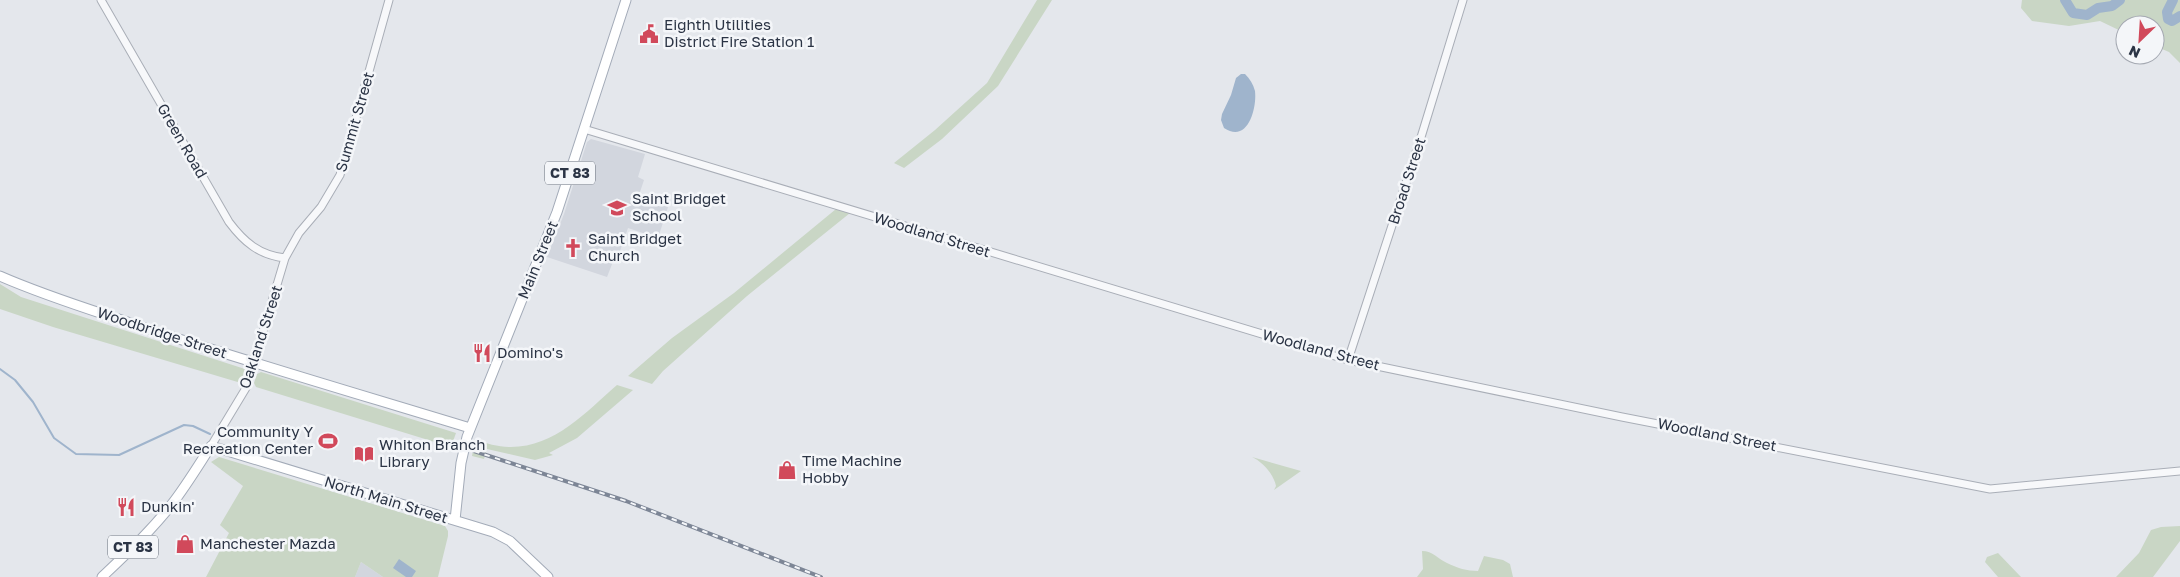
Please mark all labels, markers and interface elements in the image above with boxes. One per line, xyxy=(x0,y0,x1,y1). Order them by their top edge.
place label: Eighth Utilities District Fire Station 1 xyxy=(664,15,814,50)
north arrow xyxy=(2115,15,2165,65)
public building icon: Eighth Utilities District Fire Station 1 xyxy=(638,23,660,45)
text: N xyxy=(2126,42,2143,62)
street label: Summit Street xyxy=(331,70,377,174)
street label: Green Road xyxy=(154,100,212,181)
street label: Broad Street xyxy=(1383,135,1429,227)
road number: CT 83 xyxy=(545,162,595,184)
place label: Saint Bridget School xyxy=(632,189,726,224)
school or university icon: Saint Bridget School xyxy=(606,197,628,219)
street label: Woodland Street xyxy=(872,208,993,260)
street label: Main Street xyxy=(513,218,561,301)
place label: Saint Bridget Church xyxy=(588,229,682,264)
church icon: Saint Bridget Church xyxy=(562,237,584,259)
street label: Oakland Street xyxy=(235,283,285,391)
street label: Woodbridge Street xyxy=(95,303,229,362)
street label: Woodland Street xyxy=(1261,325,1382,373)
restaurant icon: Domino's xyxy=(471,342,493,364)
place label: Domino's xyxy=(497,343,563,361)
street label: Woodland Street xyxy=(1656,414,1778,454)
place label: Community Y Recreation Center xyxy=(183,422,313,457)
sports icon: Community Y Recreation Center xyxy=(317,430,339,452)
place label: Whiton Branch Library xyxy=(379,435,485,470)
library icon: Whiton Branch Library xyxy=(353,443,375,465)
place label: Time Machine Hobby xyxy=(802,451,902,486)
shop icon: Time Machine Hobby xyxy=(776,459,798,481)
street label: North Main Street xyxy=(322,472,450,526)
restaurant icon: Dunkin' xyxy=(115,496,137,518)
place label: Dunkin' xyxy=(141,497,195,515)
shop icon: Manchester Mazda xyxy=(174,533,196,555)
place label: Manchester Mazda xyxy=(200,534,336,552)
road number: CT 83 xyxy=(108,536,158,558)

